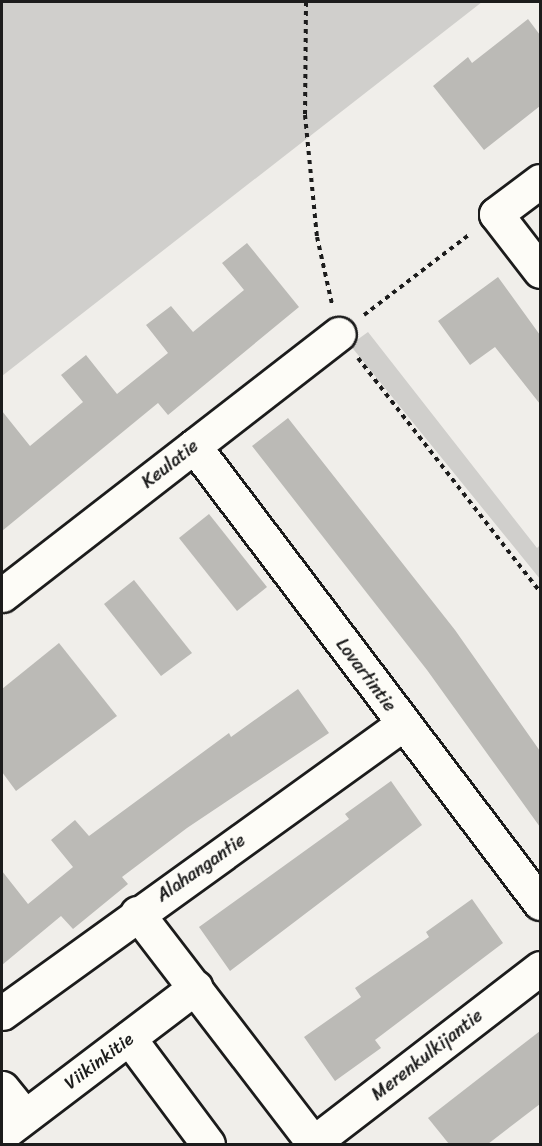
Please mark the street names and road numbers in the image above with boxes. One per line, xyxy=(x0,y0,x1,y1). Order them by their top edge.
street label: Keulatie xyxy=(137,435,203,493)
street label: Lovartintie xyxy=(331,634,401,716)
street label: Alahangantie xyxy=(152,829,250,907)
street label: Merenkulkijantie xyxy=(367,1005,487,1105)
street label: Viikinkitie xyxy=(60,1028,138,1094)

